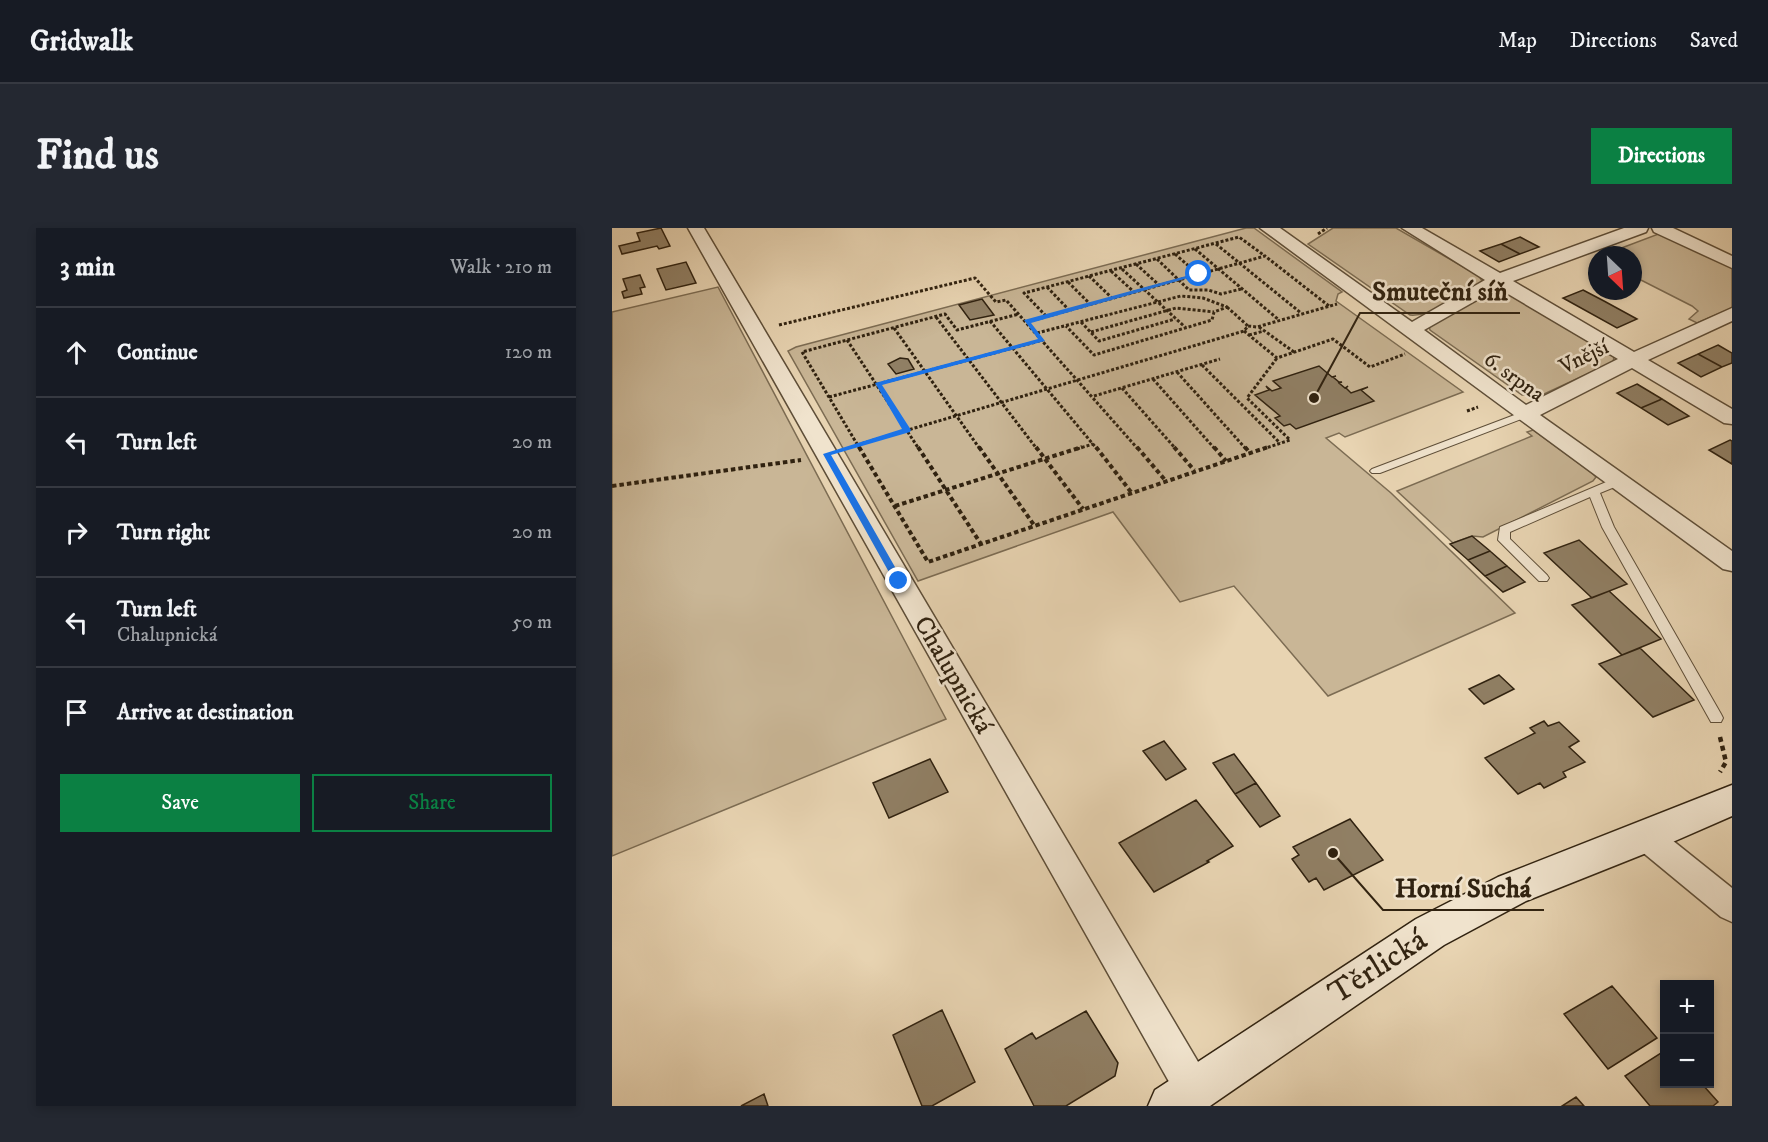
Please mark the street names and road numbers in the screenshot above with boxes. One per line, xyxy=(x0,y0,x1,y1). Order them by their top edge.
street label: Vnější xyxy=(1554,333,1614,381)
street label: 6. srpna xyxy=(1478,346,1550,409)
street label: Chalupnická xyxy=(906,610,1000,740)
street label: Těrlická xyxy=(1321,920,1435,1014)

